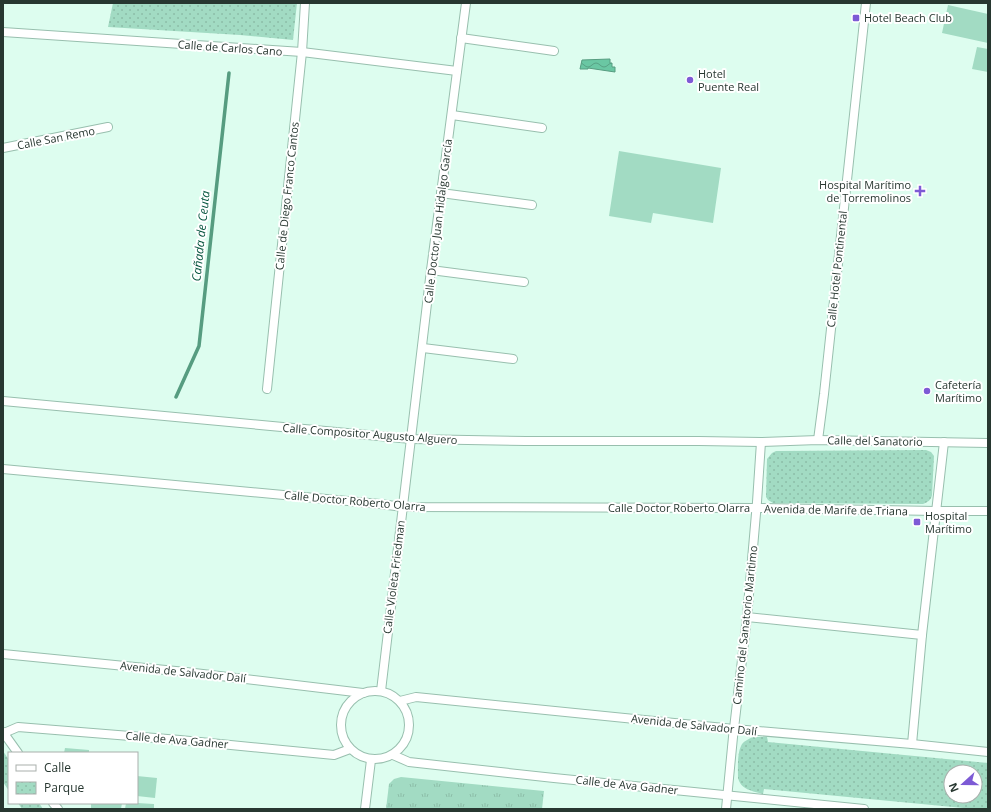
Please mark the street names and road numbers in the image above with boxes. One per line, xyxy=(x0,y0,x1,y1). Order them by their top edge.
street label: Calle de Carlos Cano xyxy=(177,36,283,59)
street label: Calle de Diego Franco Cantos xyxy=(271,121,302,271)
street label: Calle San Remo xyxy=(16,123,97,152)
street label: Calle Doctor Juan Hidalgo García xyxy=(420,138,455,304)
street label: Calle Hotel Pontinental xyxy=(823,210,850,328)
street label: Calle Compositor Augusto Alguero xyxy=(282,420,458,447)
street label: Calle del Sanatorio xyxy=(827,432,923,449)
street label: Calle Doctor Roberto Olarra xyxy=(284,487,426,514)
street label: Calle Doctor Roberto Olarra xyxy=(608,500,750,515)
street label: Avenida de Marife de Triana xyxy=(764,501,908,518)
street label: Calle Violeta Friedman xyxy=(379,519,408,635)
street label: Camino del Sanatorio Maritimo xyxy=(729,544,760,705)
street label: Avenida de Salvador Dalí xyxy=(119,657,247,686)
street label: Avenida de Salvador Dalí xyxy=(630,710,758,739)
street label: Calle de Ava Gadner xyxy=(125,728,230,752)
street label: Calle de Ava Gadner xyxy=(575,772,680,797)

